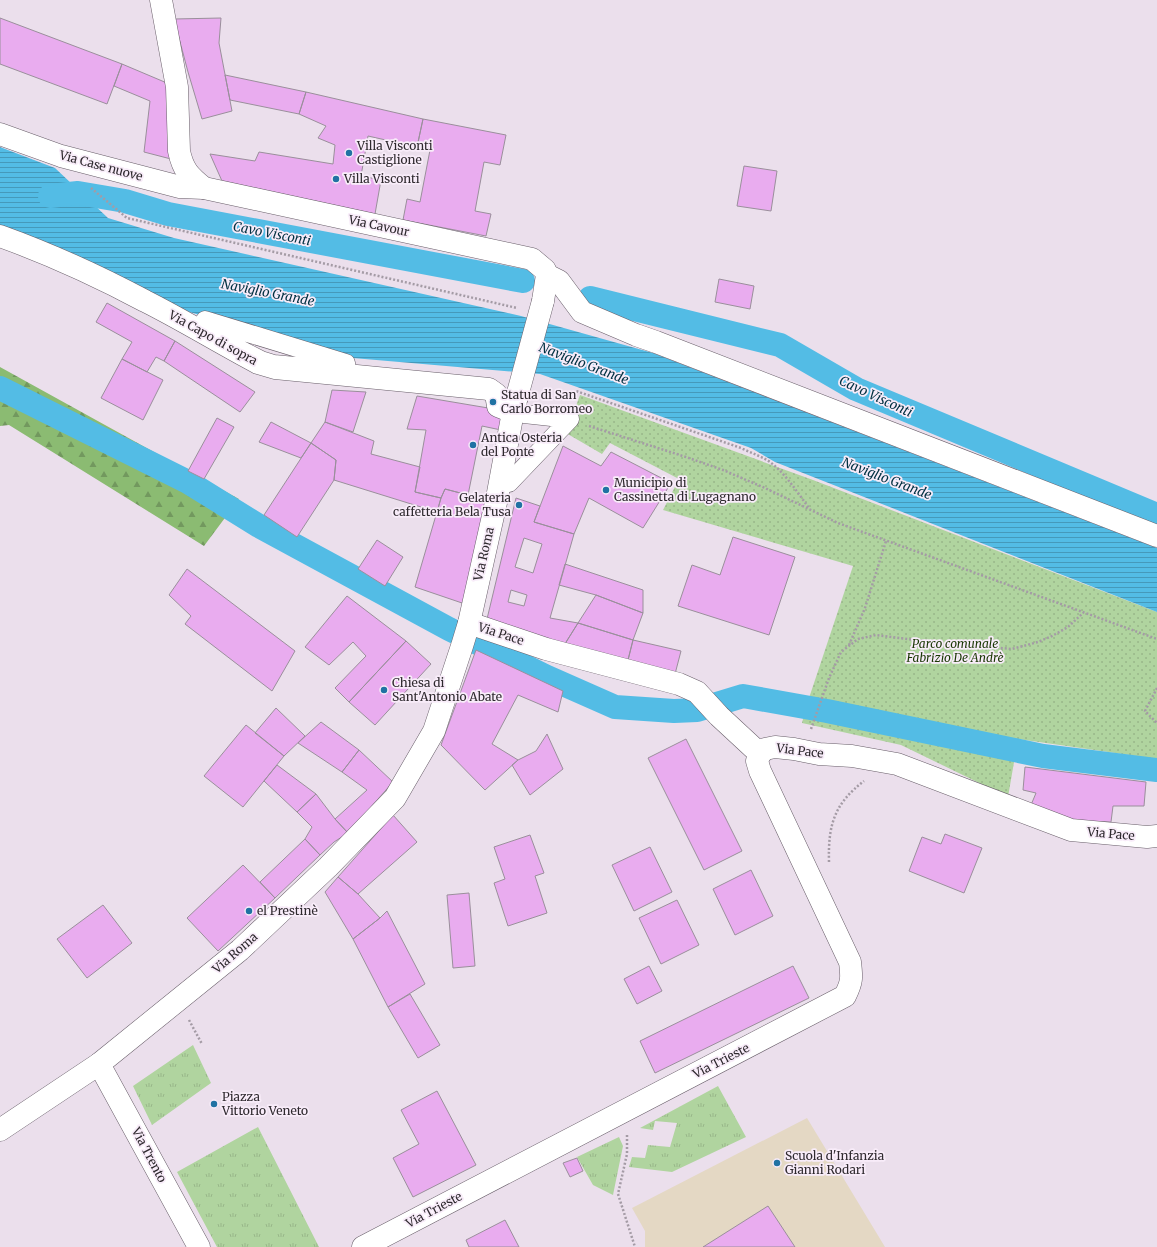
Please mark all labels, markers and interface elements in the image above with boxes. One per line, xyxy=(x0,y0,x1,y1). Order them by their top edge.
place label: Villa Visconti Castiglione xyxy=(356,138,433,167)
street label: Via Case nuove xyxy=(57,147,144,184)
marker: Villa Visconti Castiglione xyxy=(344,148,354,158)
place label: Villa Visconti xyxy=(343,171,420,186)
marker: Villa Visconti xyxy=(331,174,341,184)
street label: Via Cavour xyxy=(346,212,411,239)
water label: Cavo Visconti xyxy=(232,218,312,249)
water label: Naviglio Grande xyxy=(220,275,316,310)
street label: Via Capo di sopra xyxy=(166,307,261,368)
water label: Naviglio Grande xyxy=(537,339,631,388)
water label: Cavo Visconti xyxy=(836,372,915,421)
place label: Statua di San Carlo Borromeo xyxy=(501,387,592,416)
marker: Statua di San Carlo Borromeo xyxy=(488,397,498,407)
place label: Antica Osteria del Ponte xyxy=(480,430,563,459)
marker: Antica Osteria del Ponte xyxy=(468,440,478,450)
water label: Naviglio Grande xyxy=(840,454,934,503)
place label: Municipio di Cassinetta di Lugagnano xyxy=(614,475,756,504)
marker: Municipio di Cassinetta di Lugagnano xyxy=(601,485,611,495)
place label: Gelateria caffetteria Bela Tusa xyxy=(393,490,512,519)
marker: Gelateria caffetteria Bela Tusa xyxy=(514,500,524,510)
street label: Via Roma xyxy=(470,525,497,583)
street label: Via Pace xyxy=(475,619,526,648)
park label: Parco comunale Fabrizio De Andrè xyxy=(905,636,1004,665)
place label: Chiesa di Sant'Antonio Abate xyxy=(392,675,502,704)
marker: Chiesa di Sant'Antonio Abate xyxy=(379,685,389,695)
street label: Via Pace xyxy=(775,740,824,761)
street label: Via Pace xyxy=(1086,824,1135,843)
place label: el Prestinè xyxy=(257,903,318,918)
marker: el Prestinè xyxy=(244,906,254,916)
street label: Via Roma xyxy=(208,929,261,977)
street label: Via Trieste xyxy=(689,1040,752,1082)
place label: Piazza Vittorio Veneto xyxy=(221,1089,308,1118)
marker: Piazza Vittorio Veneto xyxy=(209,1099,219,1109)
street label: Via Trento xyxy=(128,1124,170,1185)
place label: Scuola d'Infanzia Gianni Rodari xyxy=(785,1148,885,1177)
marker: Scuola d'Infanzia Gianni Rodari xyxy=(772,1158,782,1168)
street label: Via Trieste xyxy=(402,1188,464,1231)

